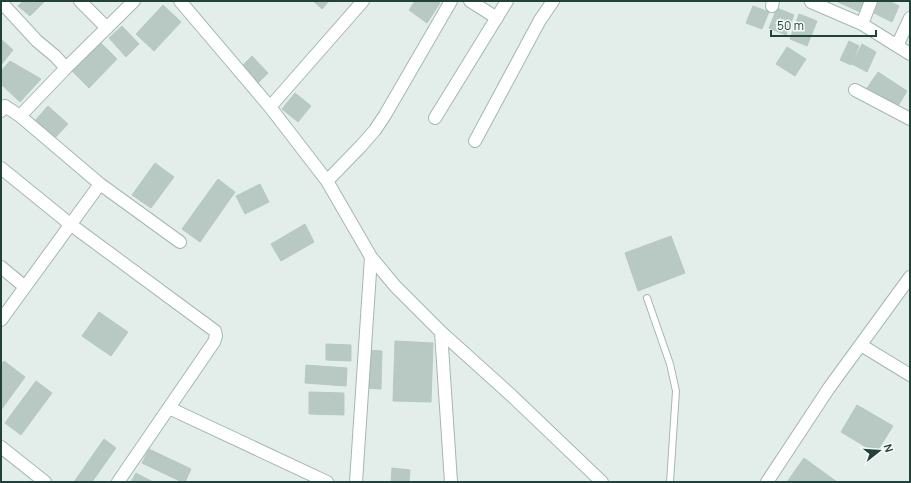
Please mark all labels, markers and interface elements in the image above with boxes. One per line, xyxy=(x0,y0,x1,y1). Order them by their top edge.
scale bar xyxy=(771,12,876,38)
text: 50 m xyxy=(777,17,804,34)
north arrow xyxy=(859,431,899,471)
text: N xyxy=(881,442,897,454)

